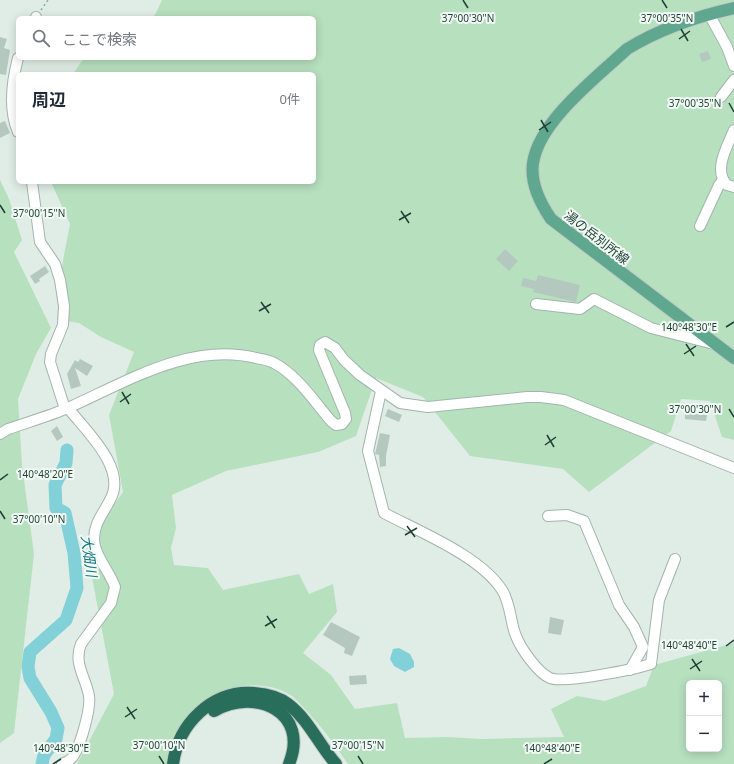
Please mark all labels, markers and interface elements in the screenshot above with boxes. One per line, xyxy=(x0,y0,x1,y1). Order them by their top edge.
text: 37°00'30"N xyxy=(442,11,494,25)
text: 37°00'35"N xyxy=(641,11,693,25)
search box xyxy=(16,16,316,60)
icon: search xyxy=(30,27,52,49)
text: ここで検索 xyxy=(62,29,137,49)
text: 周辺 xyxy=(32,88,66,111)
text: 0件 xyxy=(280,90,300,108)
text: 37°00'35"N xyxy=(669,96,721,110)
text: 37°00'15"N xyxy=(13,206,65,220)
street label: 湯の岳別所線 xyxy=(561,206,633,268)
text: 140°48'30"E xyxy=(661,320,717,334)
text: 37°00'30"N xyxy=(669,402,721,416)
text: 140°48'20"E xyxy=(17,467,73,481)
text: 37°00'10"N xyxy=(13,512,65,526)
water label: 大畑川 xyxy=(77,534,102,580)
text: 140°48'40"E xyxy=(661,638,717,652)
map controls xyxy=(686,680,722,752)
button: + xyxy=(686,680,722,716)
button: − xyxy=(686,716,722,752)
text: 37°00'10"N xyxy=(133,738,185,752)
text: 37°00'15"N xyxy=(332,738,384,752)
text: 140°48'30"E xyxy=(33,741,89,755)
text: 140°48'40"E xyxy=(524,741,580,755)

